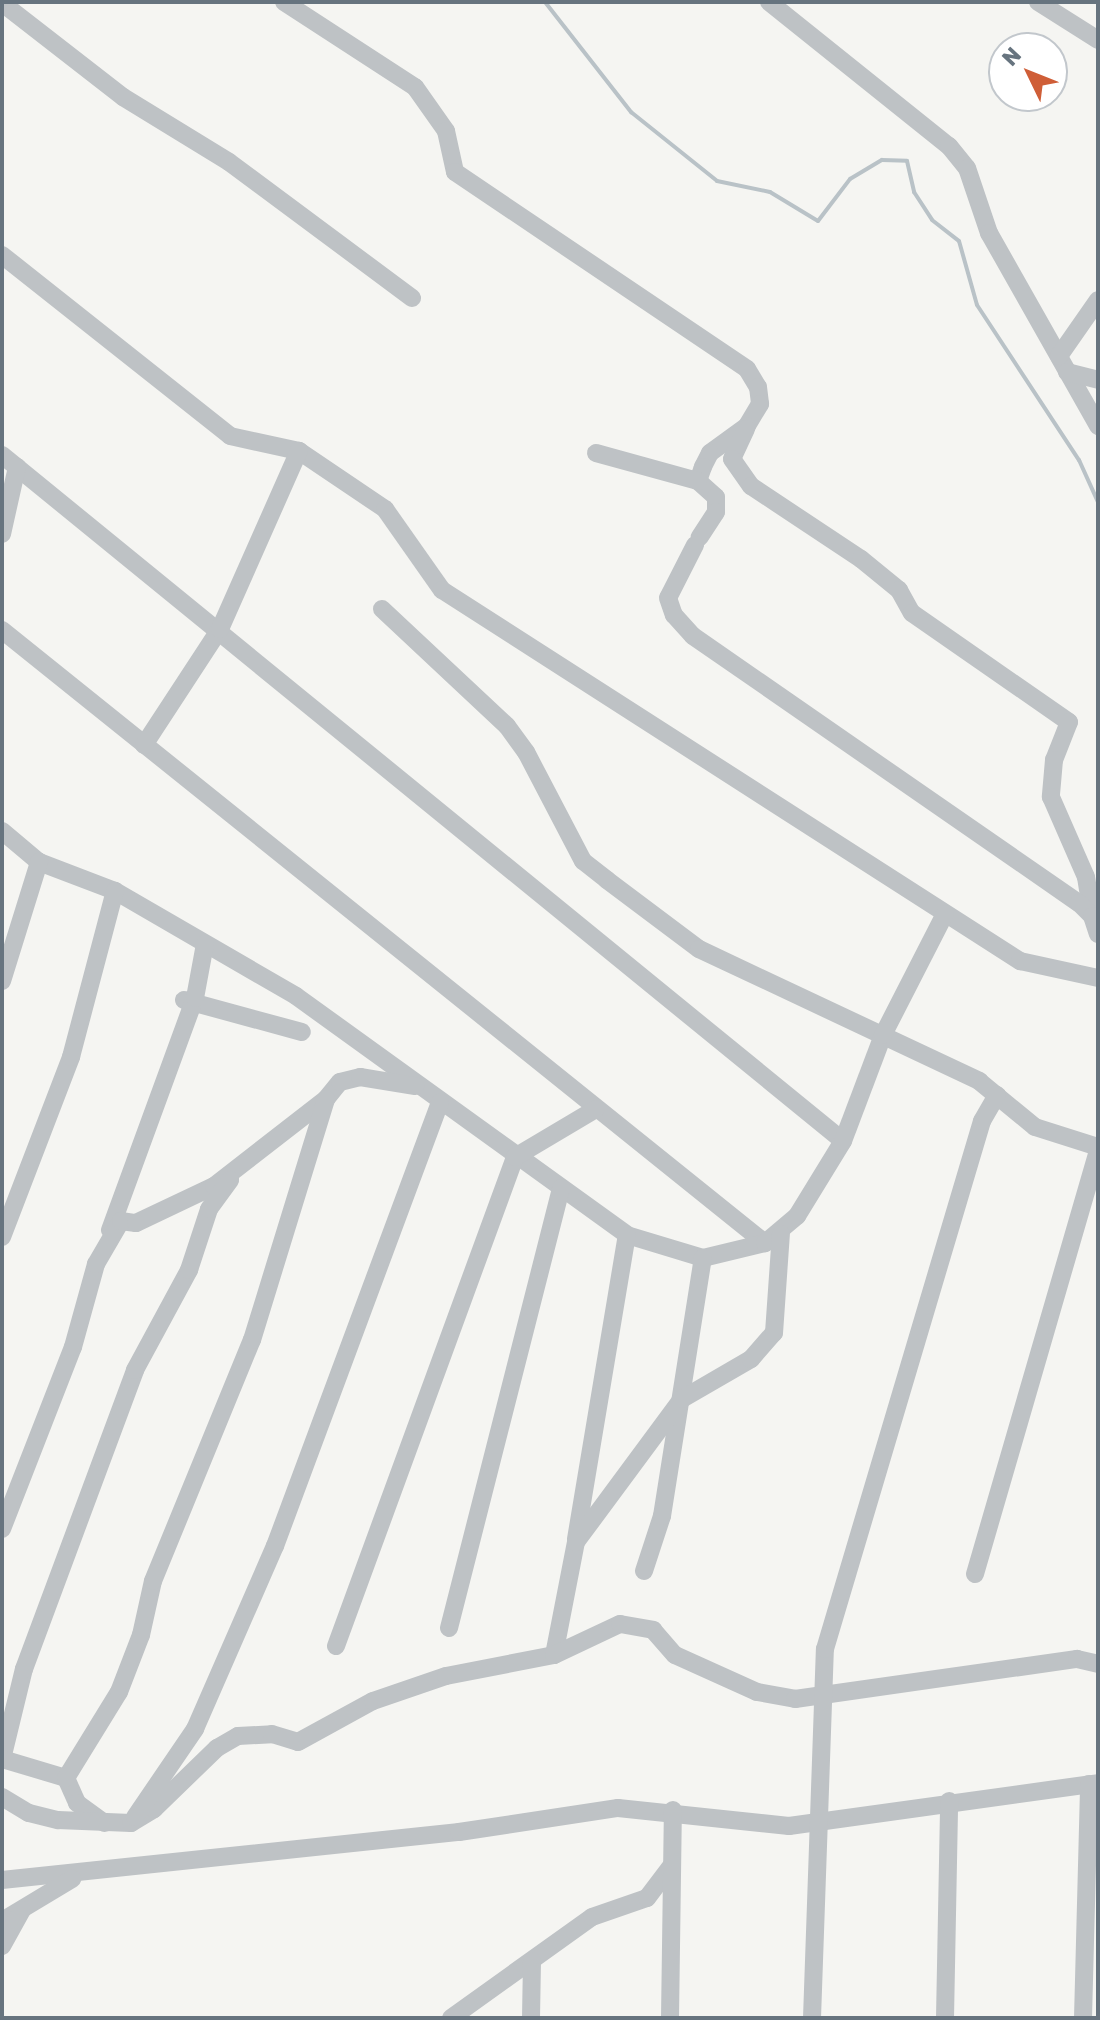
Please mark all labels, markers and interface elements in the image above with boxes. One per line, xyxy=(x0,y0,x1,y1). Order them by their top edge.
north arrow xyxy=(988,32,1068,112)
text: N xyxy=(996,42,1027,72)

